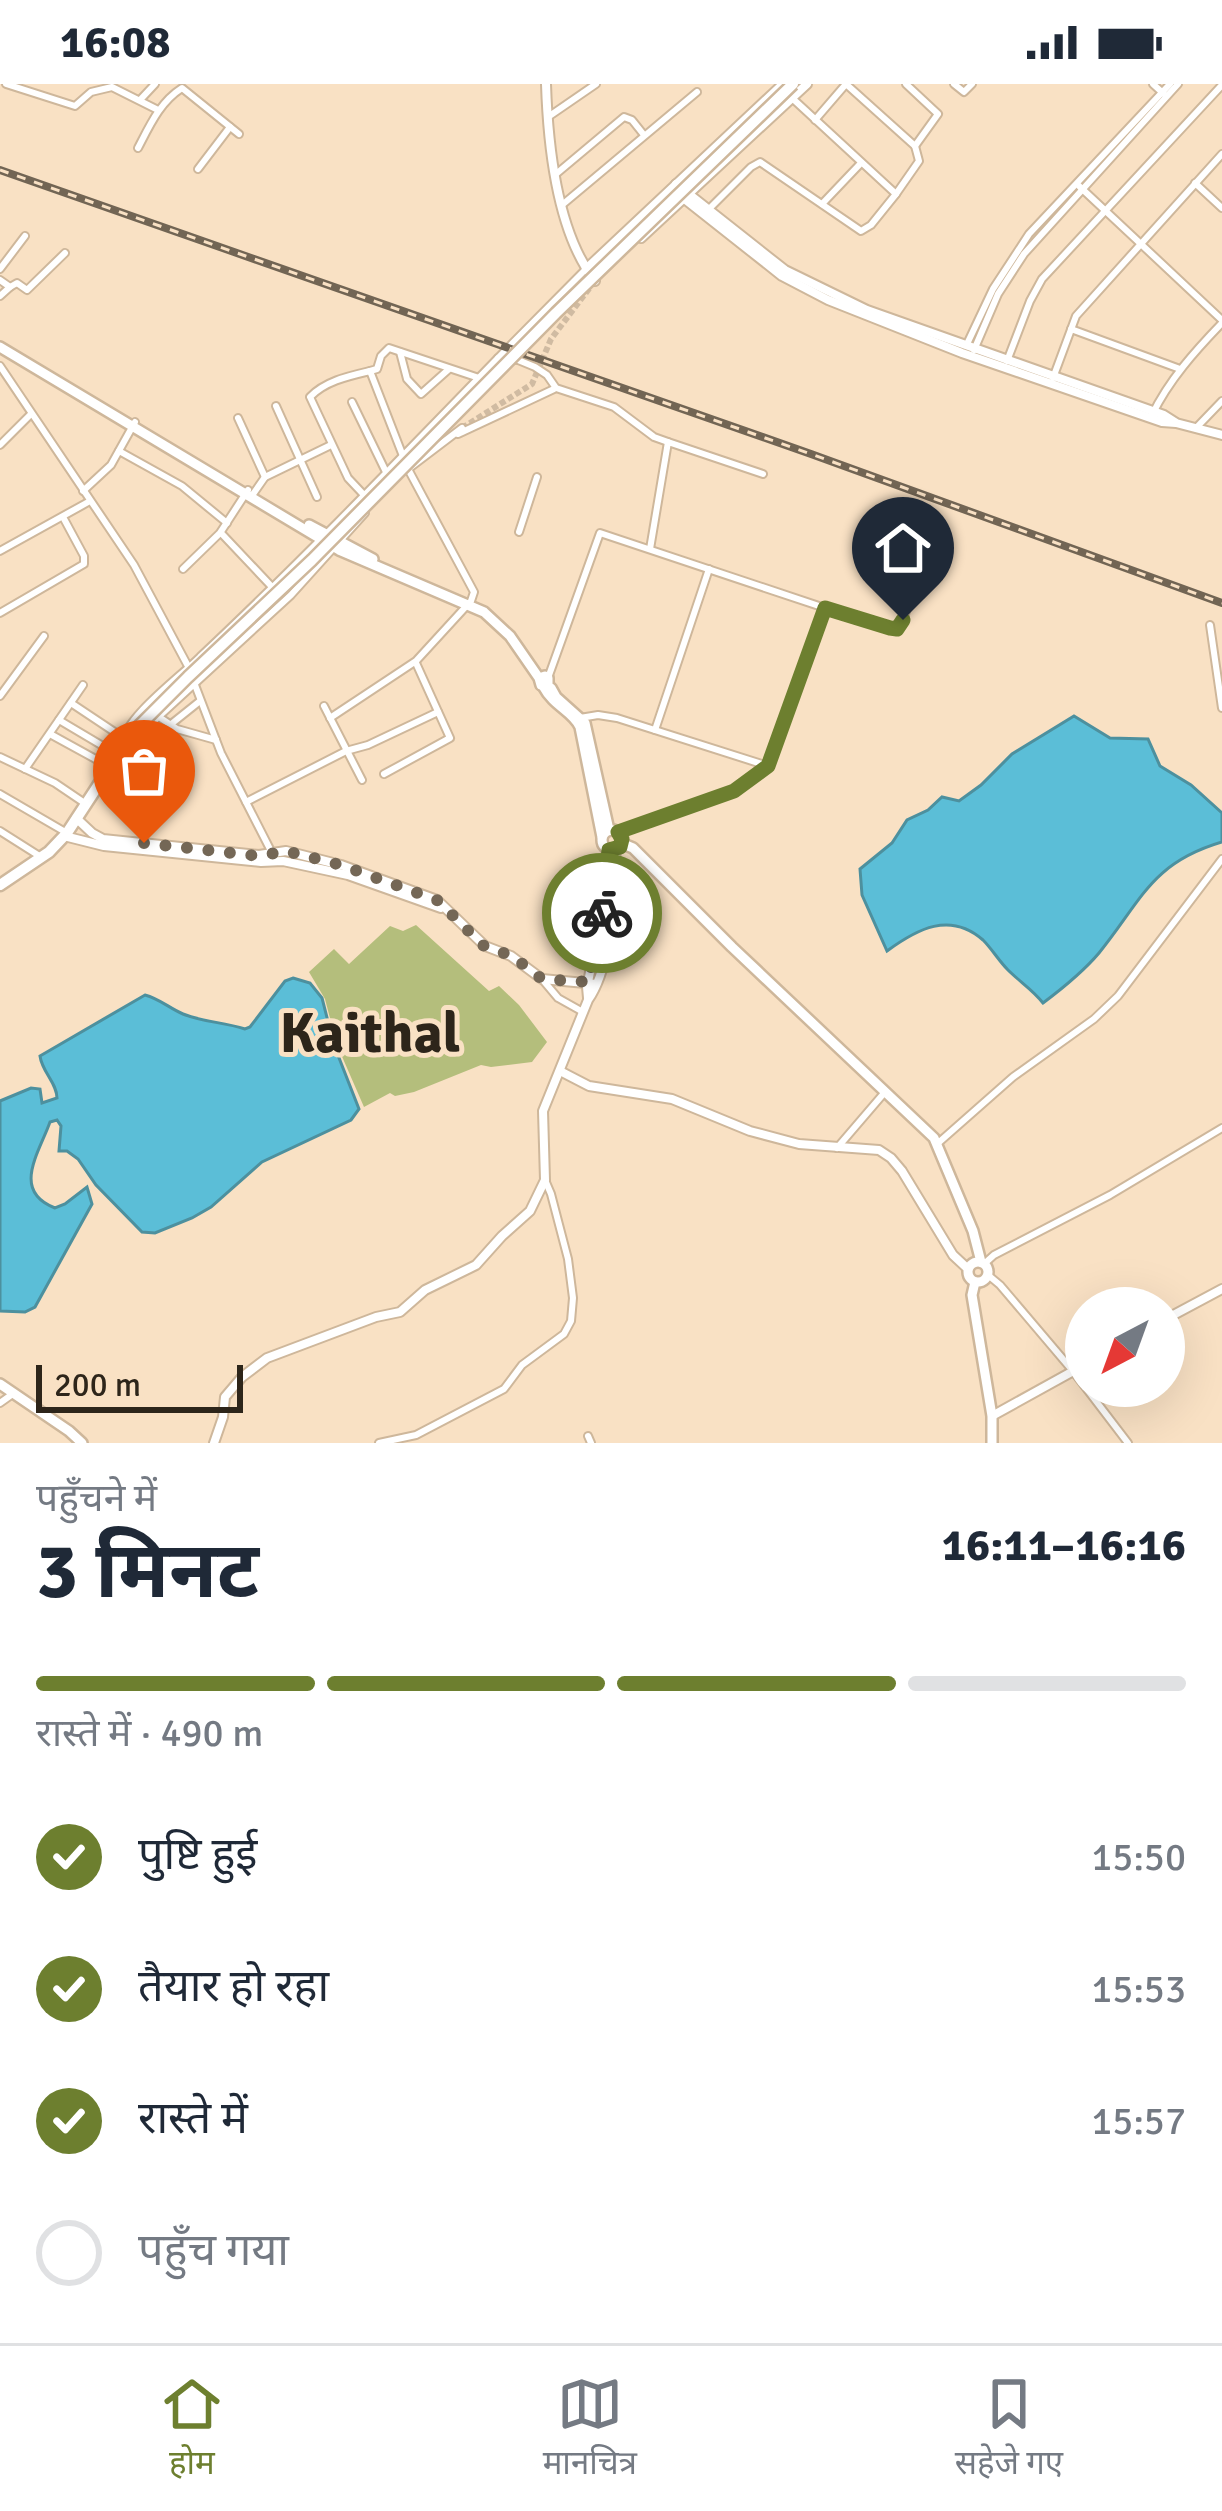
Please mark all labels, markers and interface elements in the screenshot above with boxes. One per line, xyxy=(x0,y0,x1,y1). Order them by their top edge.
text: 16:08 xyxy=(60,15,170,70)
pin xyxy=(852,497,954,620)
icon: home xyxy=(870,515,936,581)
pin xyxy=(93,720,195,843)
icon: bag xyxy=(111,738,177,804)
courier xyxy=(542,853,662,973)
icon: bike xyxy=(569,880,635,946)
district label: Kaithal xyxy=(280,998,460,1069)
north arrow xyxy=(1065,1287,1185,1407)
map controls xyxy=(1065,1287,1185,1407)
scale bar xyxy=(36,1359,243,1412)
text: 200 m xyxy=(54,1365,141,1406)
text: पहुँचने में xyxy=(36,1474,157,1522)
text: 16:11–16:16 xyxy=(942,1518,1186,1573)
text: 3 मिनट xyxy=(36,1524,259,1620)
text: रास्ते में · 490 m xyxy=(36,1709,263,1757)
icon: check xyxy=(36,1824,102,1890)
text: पुष्टि हुई xyxy=(138,1827,257,1882)
text: 15:50 xyxy=(1091,1833,1186,1881)
icon: check xyxy=(36,1956,102,2022)
text: तैयार हो रहा xyxy=(138,1959,329,2014)
text: 15:53 xyxy=(1091,1965,1186,2013)
icon: check xyxy=(36,2088,102,2154)
text: रास्ते में xyxy=(138,2091,248,2146)
text: 15:57 xyxy=(1091,2097,1186,2145)
text: पहुँच गया xyxy=(138,2223,289,2278)
tab: होम xyxy=(159,2371,225,2487)
tab: मानचित्र xyxy=(543,2371,637,2487)
tab: सहेजे गए xyxy=(955,2371,1063,2487)

